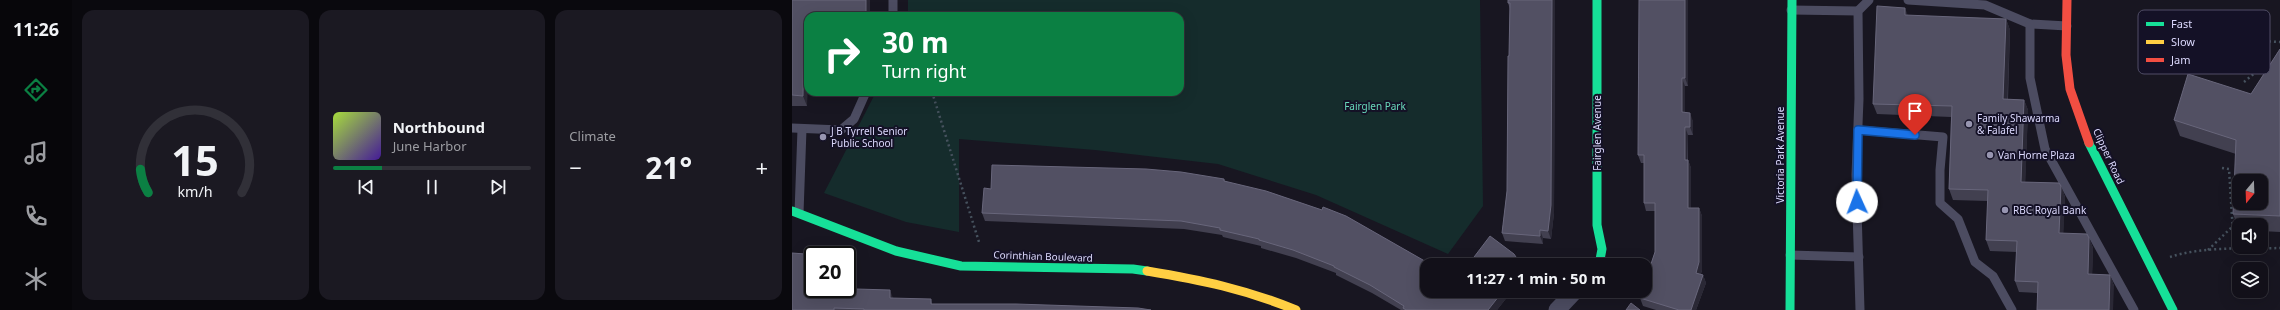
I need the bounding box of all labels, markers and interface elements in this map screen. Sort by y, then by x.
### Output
legend [2138,10,2270,74]
text: Fast [2171,16,2192,31]
text: 11:26 [13,17,59,41]
text: 30 m [882,23,949,61]
icon: right [816,28,868,80]
text: Slow [2171,34,2195,49]
text: Jam [2170,52,2190,67]
text: Turn right [882,59,966,83]
icon: directions [22,76,50,104]
pin [1898,94,1932,135]
street label: Fairglen Avenue [1590,95,1604,171]
park label: Fairglen Park [1344,99,1406,113]
icon: arrive [1904,100,1926,122]
street label: Victoria Park Avenue [1773,106,1787,203]
place label: Family Shawarma & Falafel [1977,111,2060,137]
text: Northbound [393,117,485,137]
marker: Family Shawarma & Falafel [1964,119,1974,129]
place label: J B Tyrrell Senior Public School [830,124,907,150]
street label: Clipper Road [2090,126,2128,186]
text: Climate [569,127,616,145]
text: 15 [172,132,219,188]
marker: J B Tyrrell Senior Public School [818,132,828,142]
text: June Harbor [393,137,467,155]
icon: music [22,139,50,167]
text: 21° [645,147,692,188]
place label: Van Horne Plaza [1998,148,2075,162]
marker: Van Horne Plaza [1985,150,1995,160]
text: − [569,152,582,182]
text: + [755,152,768,182]
north arrow [2232,174,2268,210]
map controls [2232,174,2268,298]
icon: previous [355,176,377,198]
icon: pause [421,176,443,198]
icon: next [487,176,509,198]
position arrow [1836,181,1878,223]
text: km/h [178,182,213,201]
icon: phone [22,202,50,230]
place label: RBC Royal Bank [2013,203,2087,217]
marker: RBC Royal Bank [2000,205,2010,215]
button: sound [2232,218,2268,254]
speed limit sign: 20 [804,246,856,298]
street label: Corinthian Boulevard [993,247,1093,265]
button: layers [2232,262,2268,298]
icon: climate [22,265,50,293]
text: 11:27 · 1 min · 50 m [1466,268,1606,288]

